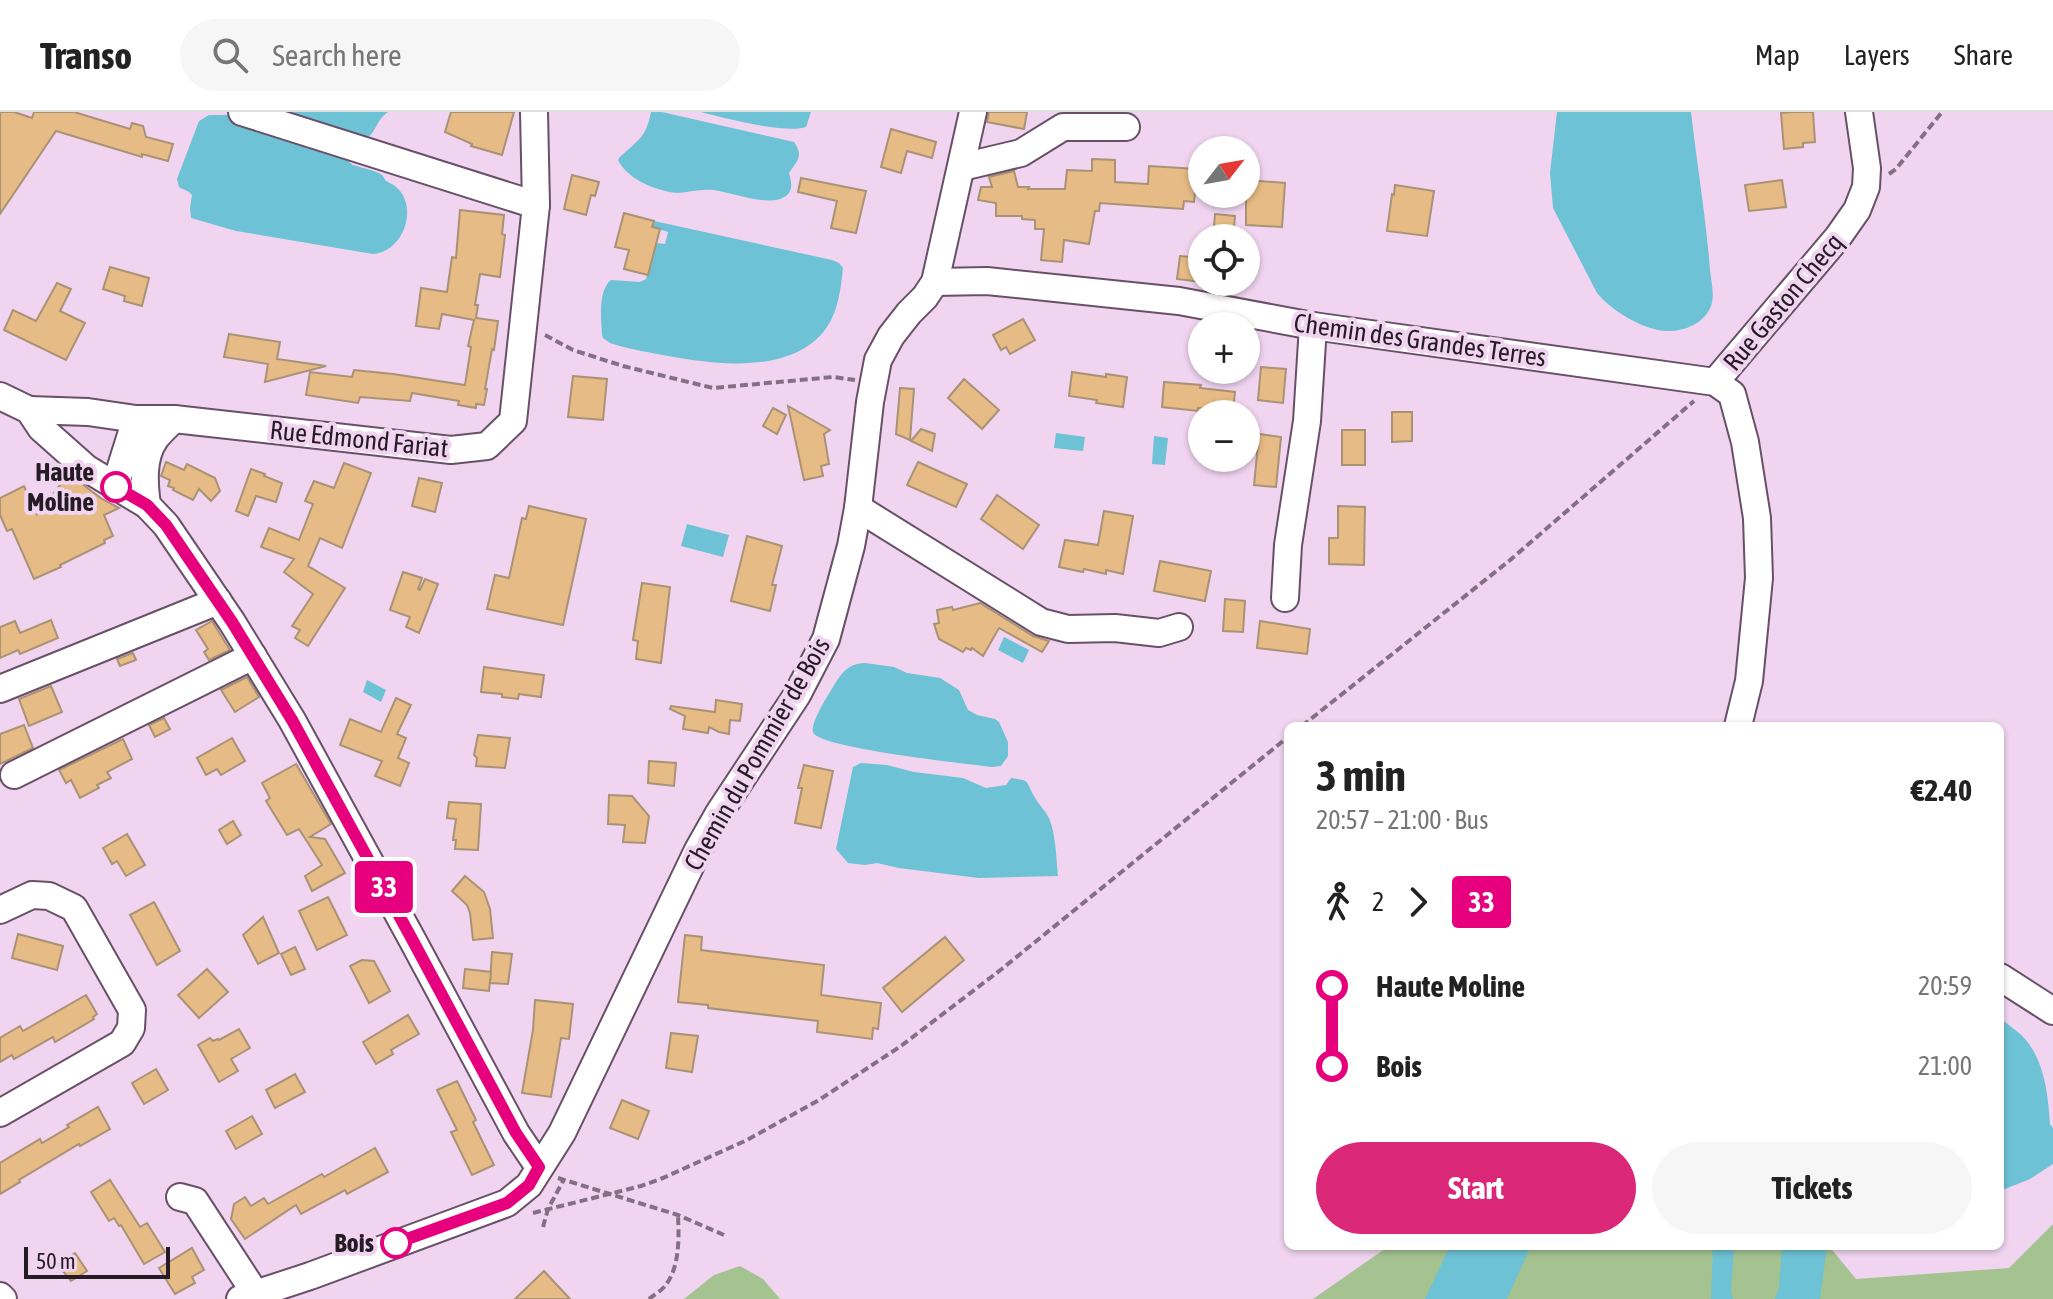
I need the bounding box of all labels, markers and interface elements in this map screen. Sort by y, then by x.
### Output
search box [180,19,740,91]
icon: search [208,33,252,77]
text: Transo [40,34,132,77]
text: Search here [272,38,402,72]
text: Map [1755,39,1800,71]
text: Layers [1844,39,1910,71]
text: Share [1954,39,2013,71]
north arrow [1188,136,1260,208]
map controls [1188,136,1260,472]
button: locate [1188,224,1260,296]
street label: Rue Gaston Checq [1717,227,1849,377]
street label: Chemin des Grandes Terres [1292,307,1548,373]
button: + [1188,312,1260,384]
button: − [1188,400,1260,472]
street label: Rue Edmond Fariat [268,415,450,463]
place label: Haute Moline [27,457,94,517]
marker: Haute Moline [101,472,131,502]
street label: Chemin du Pommier de Bois [678,632,836,876]
text: 3 min [1316,750,1406,800]
text: €2.40 [1911,773,1972,807]
text: 20:57 – 21:00 · Bus [1316,805,1488,835]
line badge: 33 [348,861,420,913]
text: 33 [371,871,397,903]
icon: walk [1316,880,1360,924]
icon: forward [1396,880,1440,924]
text: 33 [1468,886,1495,918]
text: 2 [1372,887,1384,917]
text: Haute Moline [1376,969,1525,1003]
text: 20:59 [1918,971,1972,1001]
text: Bois [1376,1049,1422,1083]
text: 21:00 [1918,1051,1972,1081]
button: Start [1316,1142,1636,1234]
button: Tickets [1652,1142,1972,1234]
place label: Bois [334,1228,374,1258]
marker: Bois [381,1228,411,1258]
scale bar [24,1243,170,1279]
text: 50 m [36,1248,76,1274]

